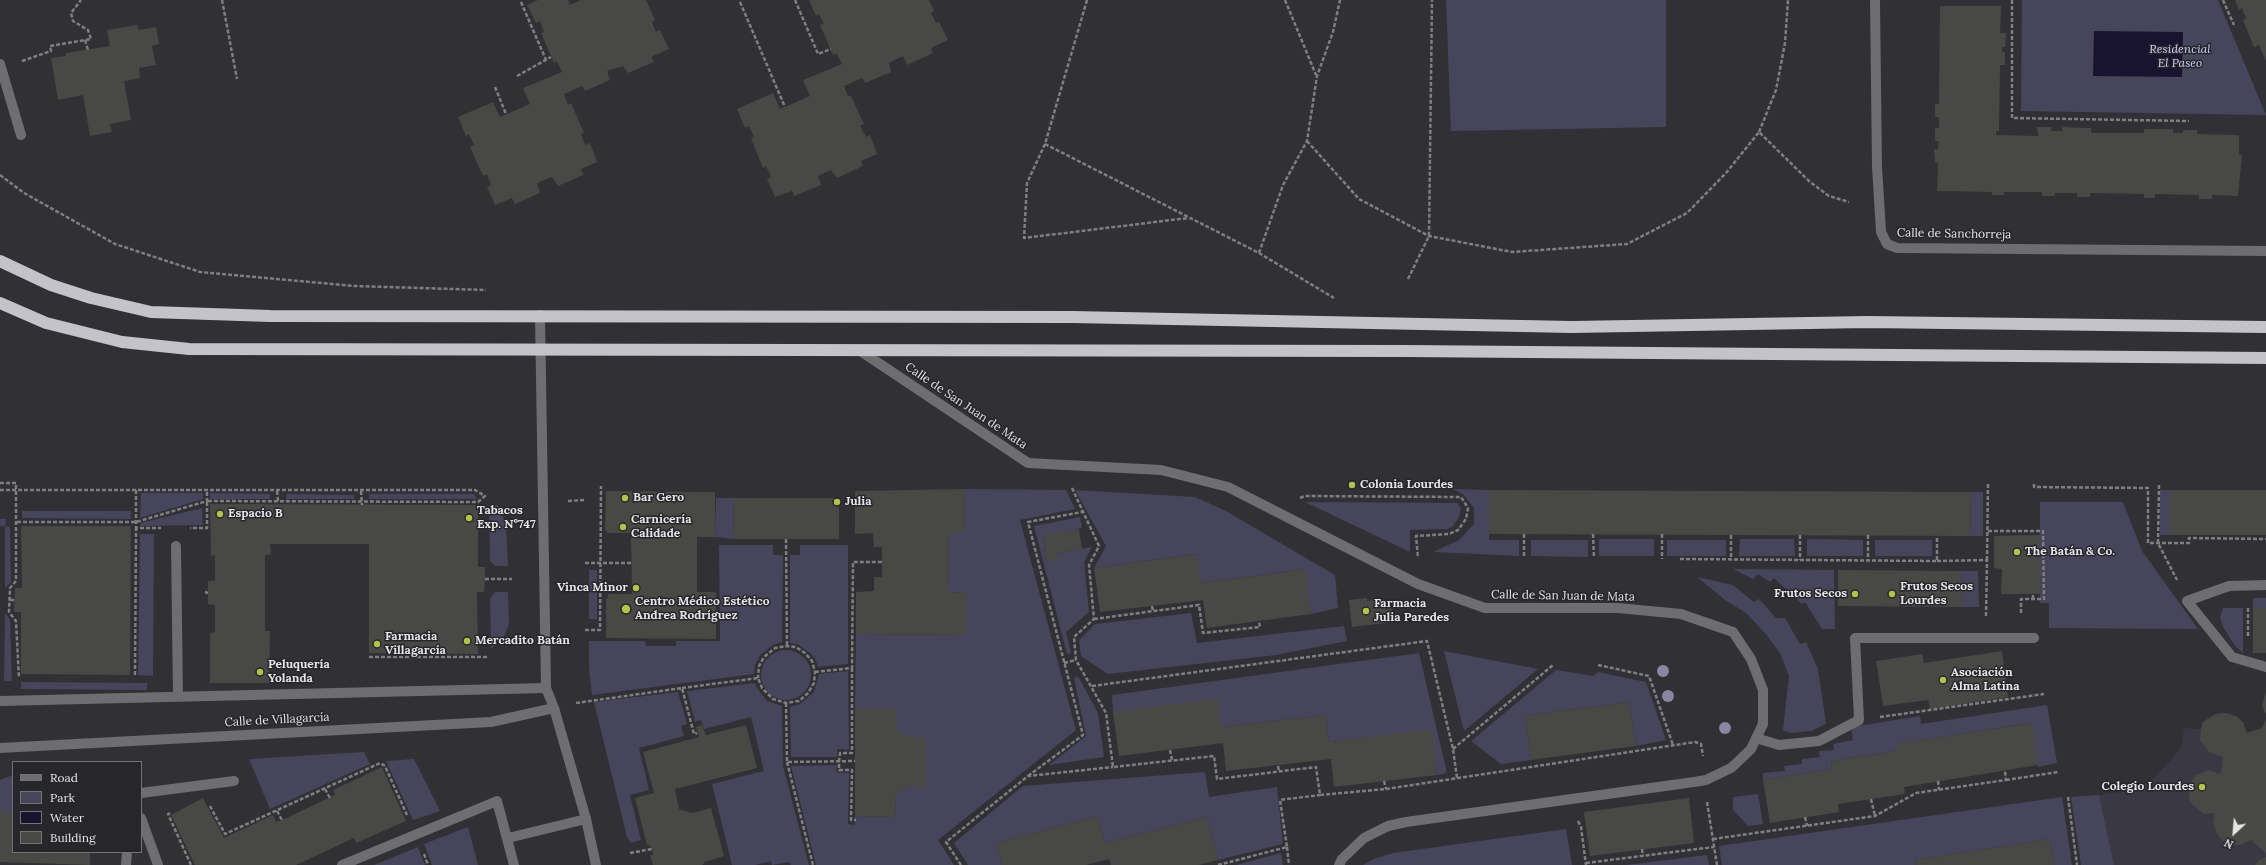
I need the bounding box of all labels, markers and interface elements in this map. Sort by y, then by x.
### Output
park label: Residencial El Paseo [2149,43,2211,71]
street label: Calle de Sanchorreja [1897,226,2011,242]
street label: Calle de San Juan de Mata [902,360,1030,452]
place label: Colonia Lourdes [1360,478,1453,492]
marker: Colonia Lourdes [1347,480,1357,490]
place label: Bar Gero [633,491,684,505]
marker: Bar Gero [620,493,630,503]
place label: Julia [845,495,872,509]
marker: Julia [832,497,842,507]
place label: Tabacos Exp. Nº747 [477,504,536,532]
place label: Espacio B [228,507,283,521]
marker: Espacio B [215,509,225,519]
marker: Tabacos Exp. Nº747 [464,513,474,523]
place label: Carnicería Calidade [631,513,692,541]
marker: Carnicería Calidade [618,522,628,532]
place label: The Batán & Co. [2025,545,2115,559]
marker: The Batán & Co. [2012,547,2022,557]
place label: Frutos Secos Lourdes [1900,580,1973,608]
place label: Vinca Minor [557,581,628,595]
marker: Vinca Minor [631,583,641,593]
place label: Frutos Secos [1774,587,1847,601]
street label: Calle de San Juan de Mata [1491,588,1635,604]
marker: Frutos Secos [1850,589,1860,599]
marker: Frutos Secos Lourdes [1887,589,1897,599]
place label: Centro Médico Estético Andrea Rodríguez [635,595,769,623]
place label: Farmacia Julia Paredes [1374,597,1449,625]
marker: Centro Médico Estético Andrea Rodríguez [620,603,632,615]
marker: Farmacia Julia Paredes [1361,606,1371,616]
place label: Farmacia Villagarcía [385,630,446,658]
place label: Mercadito Batán [475,634,570,648]
marker: Mercadito Batán [462,636,472,646]
marker: Farmacia Villagarcía [372,639,382,649]
place label: Peluquería Yolanda [268,658,330,686]
place label: Asociación Alma Latina [1951,666,2020,694]
marker: Peluquería Yolanda [255,667,265,677]
marker: Asociación Alma Latina [1938,675,1948,685]
street label: Calle de Villagarcía [224,710,330,730]
legend [12,761,142,853]
text: Road [50,770,78,785]
place label: Colegio Lourdes [2101,780,2194,794]
marker: Colegio Lourdes [2197,782,2207,792]
text: Park [50,790,75,805]
text: Water [50,810,84,825]
north arrow [2214,813,2254,853]
text: Building [50,830,96,845]
text: N [2222,836,2236,852]

